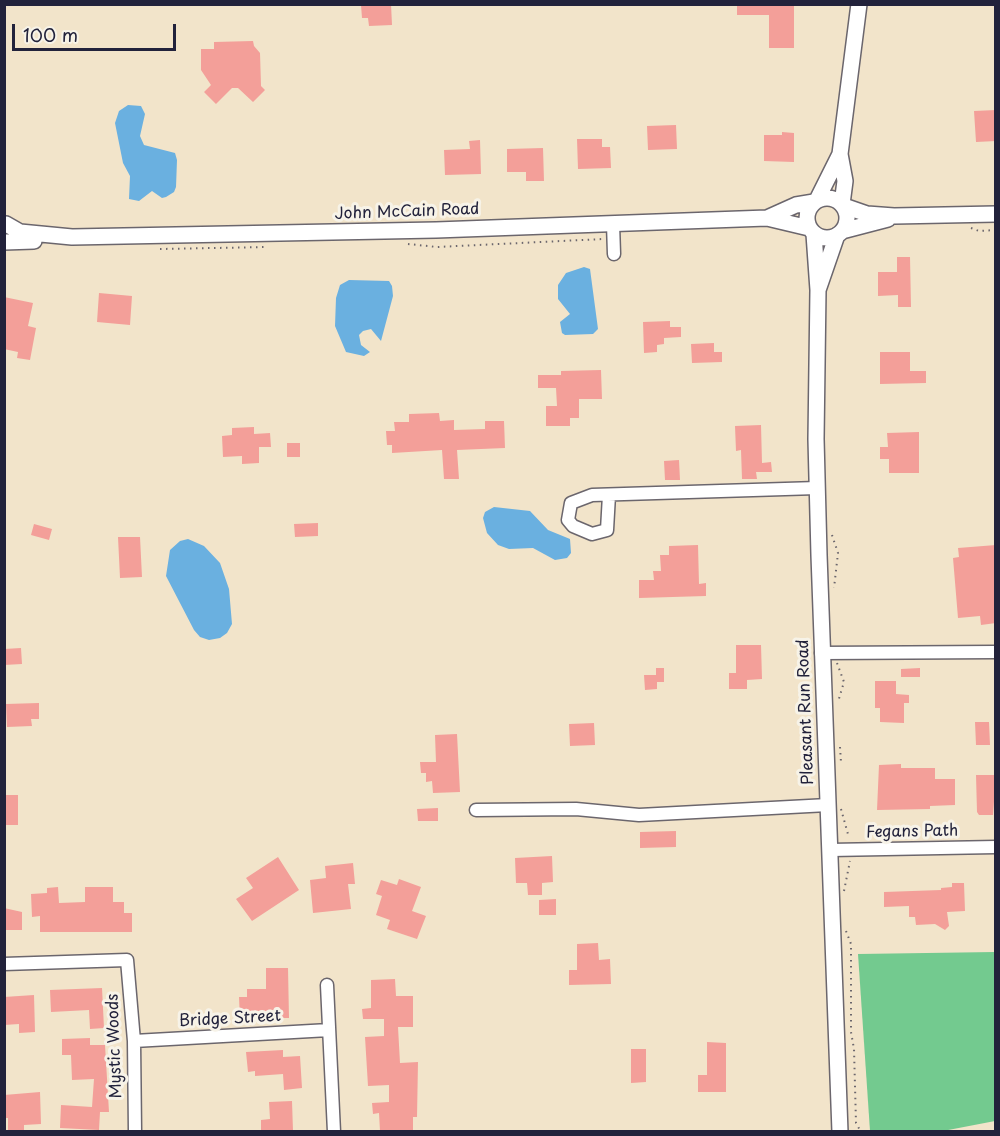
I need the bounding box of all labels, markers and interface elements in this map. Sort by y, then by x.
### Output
scale bar [15,12,178,50]
text: 100 m [23,21,78,48]
street label: John McCain Road [334,200,480,224]
street label: Pleasant Run Road [794,639,818,785]
street label: Fegans Path [866,822,958,842]
street label: Mystic Woods [104,993,126,1099]
street label: Bridge Street [178,1007,282,1031]

